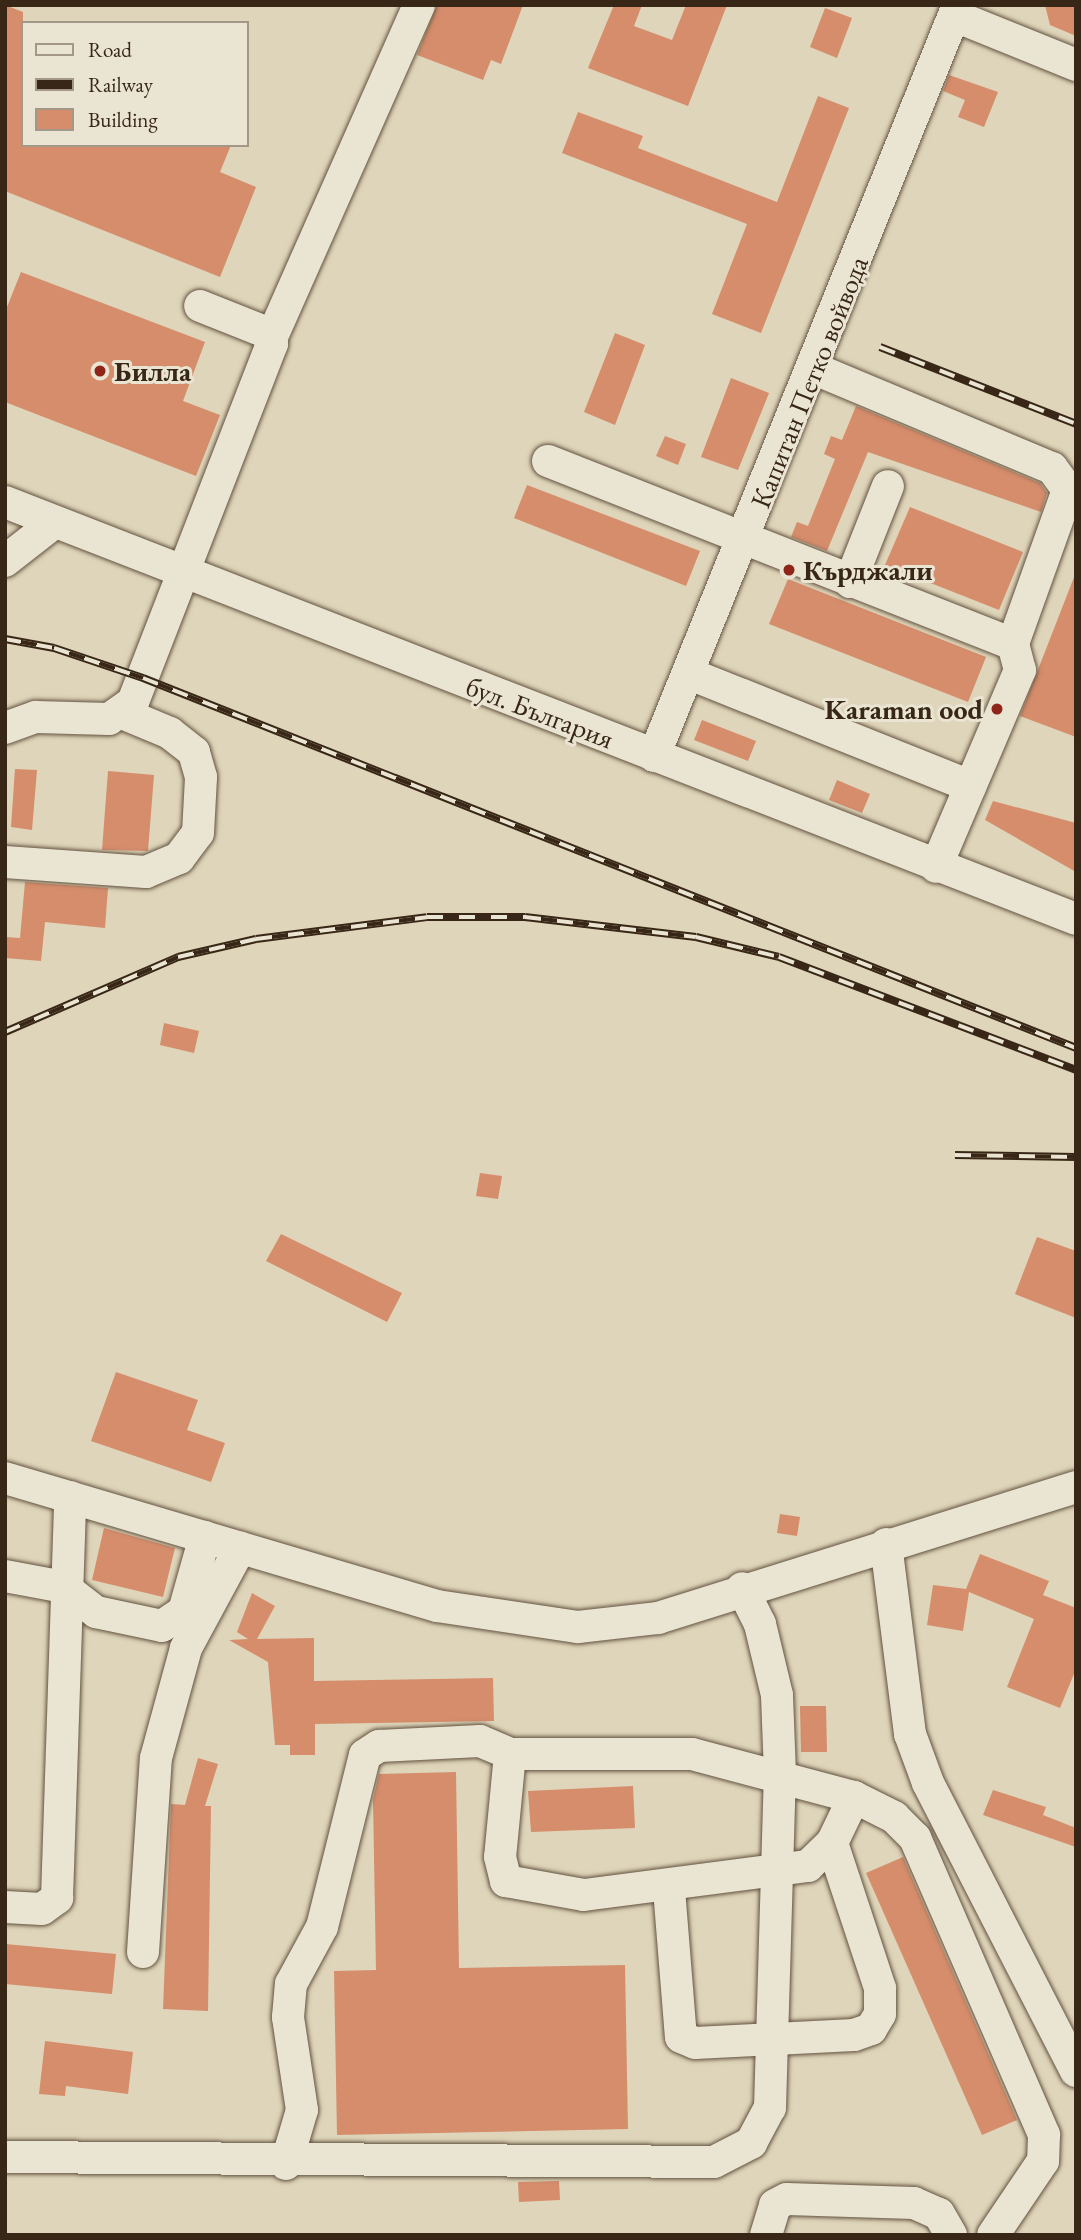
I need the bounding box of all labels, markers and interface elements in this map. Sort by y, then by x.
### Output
legend [21,21,248,147]
text: Road [88,36,132,63]
text: Railway [88,71,153,98]
text: Building [88,106,158,133]
street label: Капитан Петко войвода [743,251,875,513]
place label: Билла [114,354,191,388]
marker: Билла [92,363,108,379]
place label: Кърджали [803,553,933,587]
marker: Кърджали [781,562,797,578]
street label: бул. България [461,668,619,756]
place label: Karaman ood [825,692,983,726]
marker: Karaman ood [989,701,1005,717]

